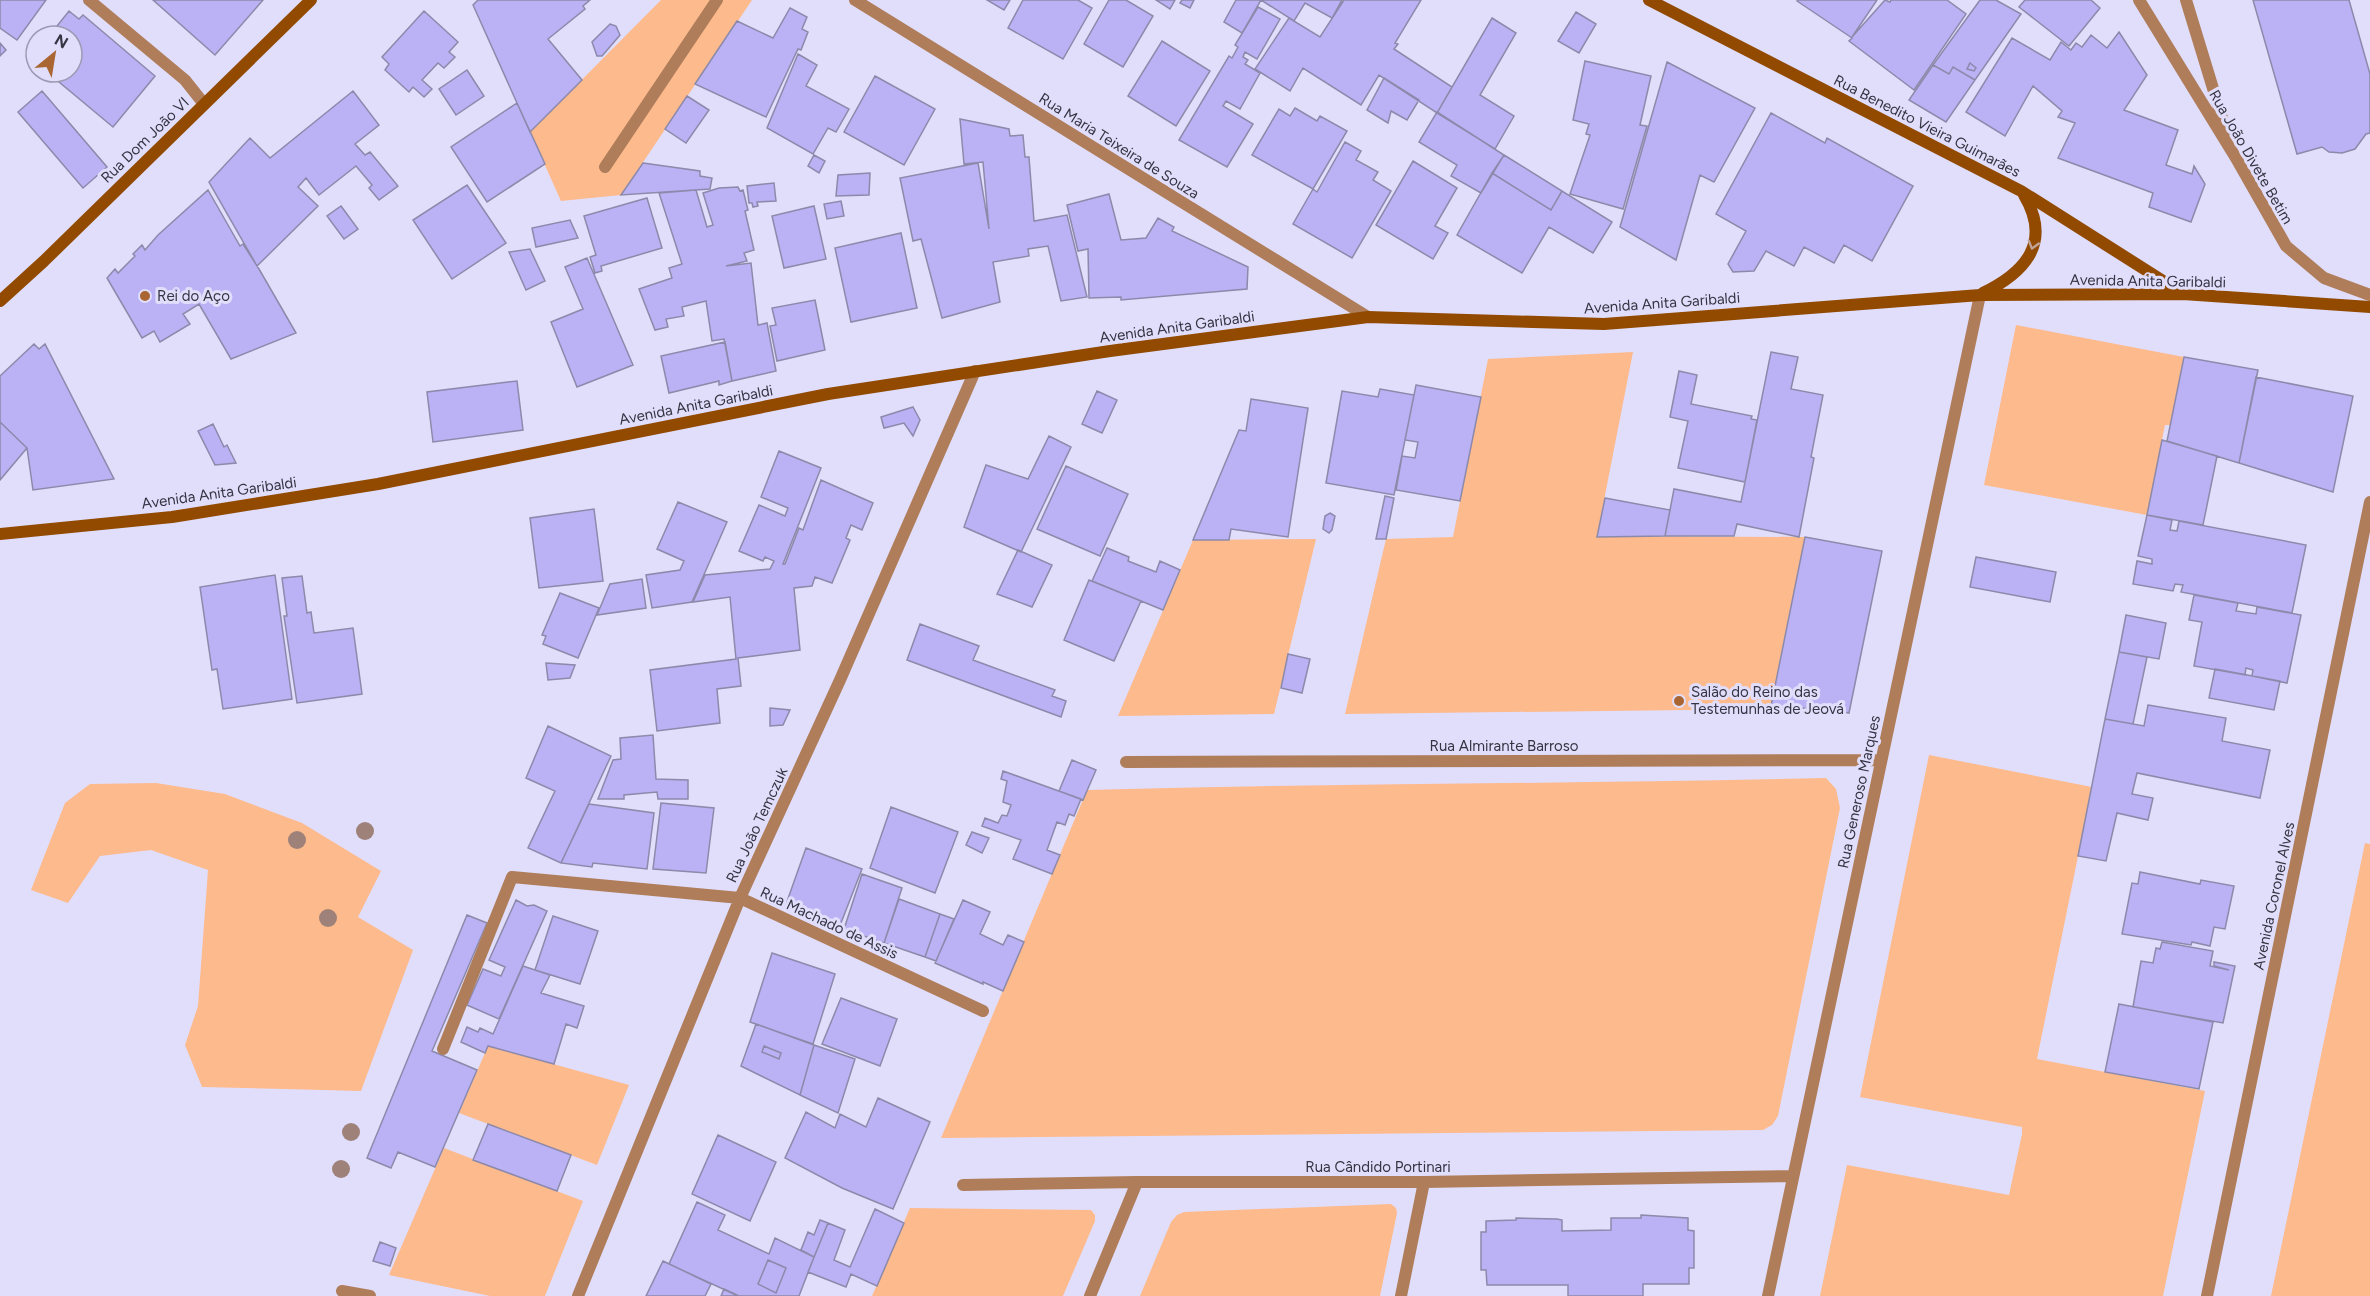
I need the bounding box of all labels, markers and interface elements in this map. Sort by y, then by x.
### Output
north arrow [24,24,84,84]
text: N [51,30,71,53]
street label: Rua Benedito Vieira Guimarães [1831,71,2023,181]
street label: Rua João Divete Betim [2205,87,2297,227]
street label: Rua Maria Teixeira de Souza [1036,89,1202,203]
street label: Rua Dom João VI [97,93,193,187]
one-way arrow [2027,240,2040,250]
street label: Avenida Anita Garibaldi [2070,271,2226,291]
place label: Rei do Aço [157,287,230,305]
marker: Rei do Aço [138,289,152,303]
street label: Avenida Anita Garibaldi [1583,289,1741,317]
street label: Avenida Anita Garibaldi [1098,307,1256,347]
street label: Avenida Anita Garibaldi [618,381,774,429]
street label: Avenida Anita Garibaldi [140,473,298,513]
place label: Salão do Reino das Testemunhas de Jeová [1691,683,1844,718]
marker: Salão do Reino das Testemunhas de Jeová [1672,694,1686,708]
street label: Rua Generoso Marques [1834,714,1884,870]
street label: Rua Almirante Barroso [1430,737,1579,755]
street label: Rua João Temczuk [722,764,792,885]
street label: Avenida Coronel Alves [2250,820,2298,972]
street label: Rua Machado de Assis [757,883,901,963]
street label: Rua Cândido Portinari [1305,1158,1451,1176]

